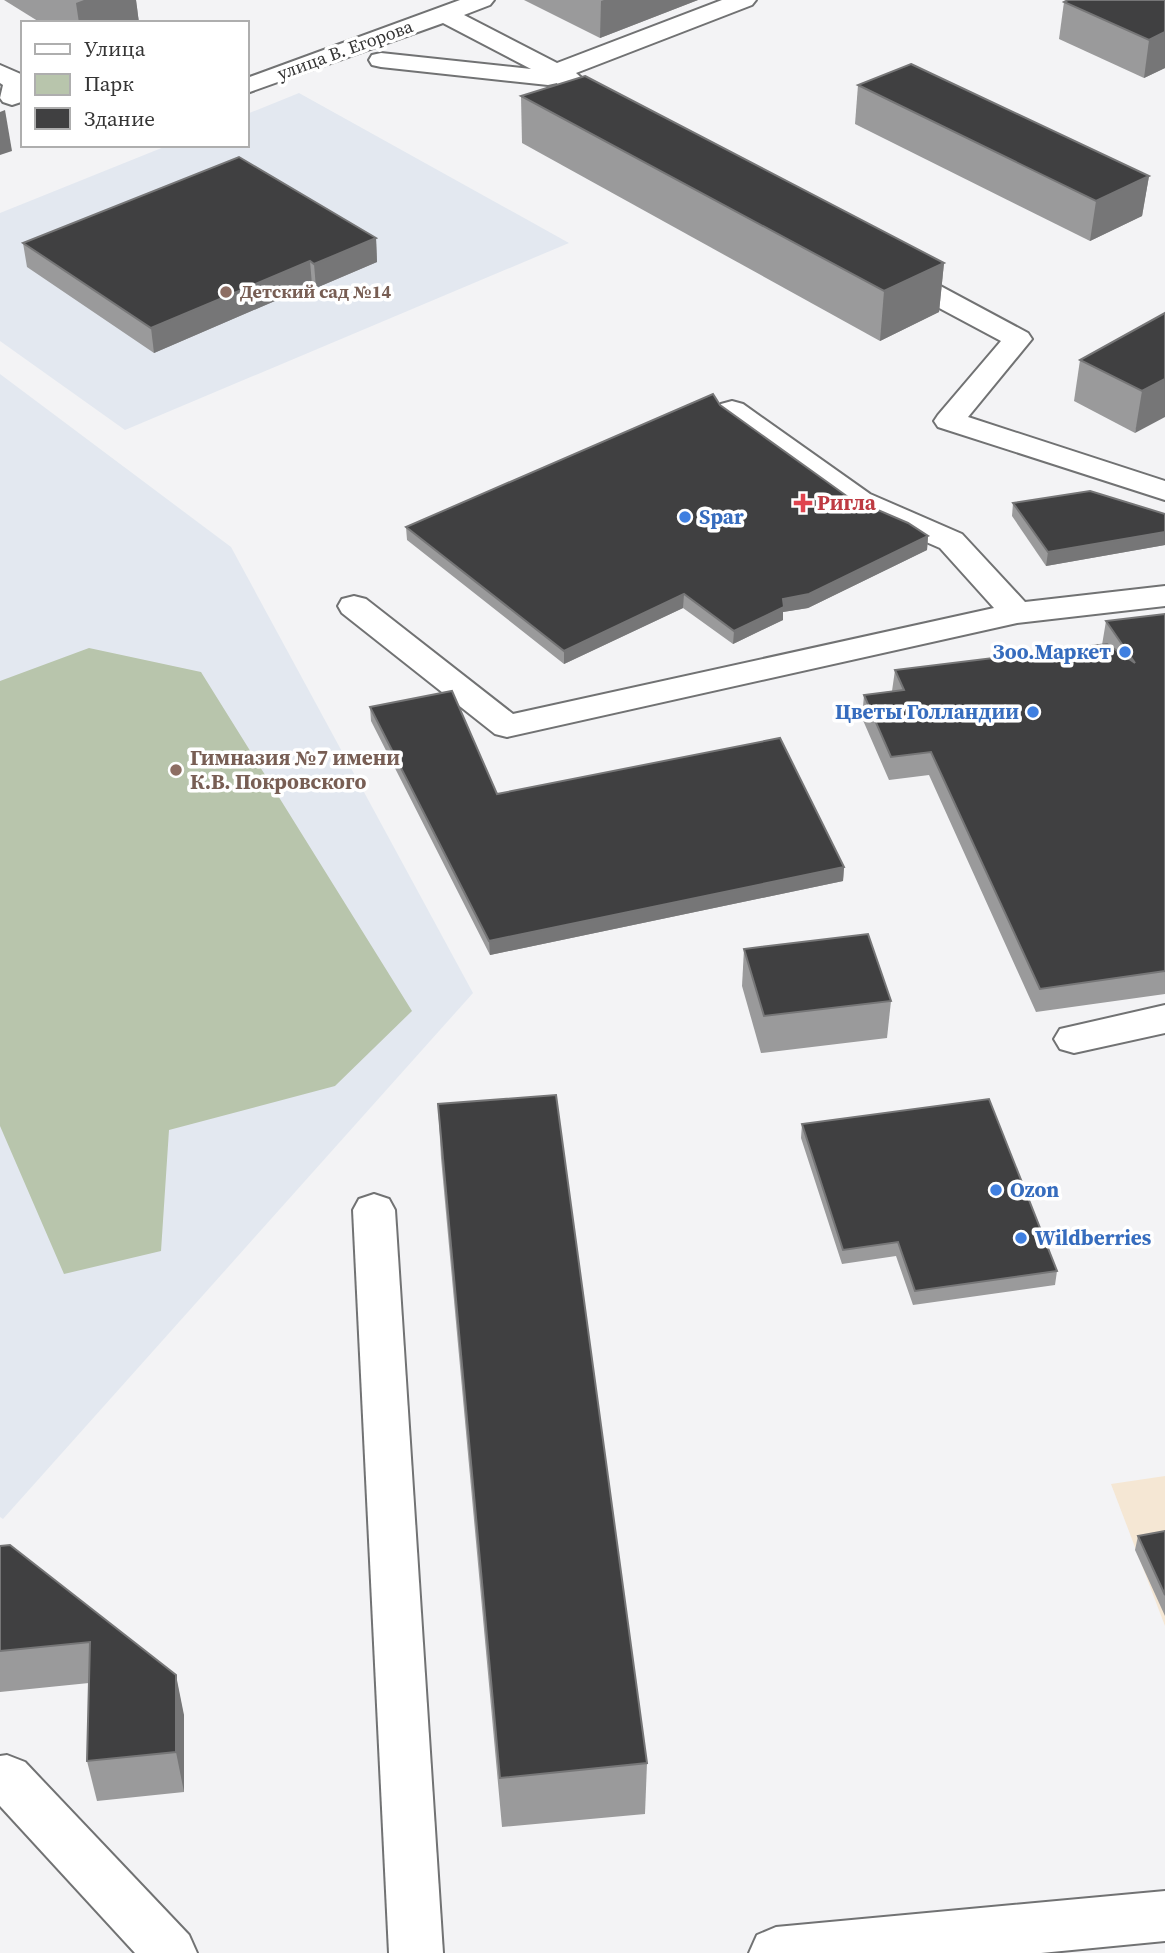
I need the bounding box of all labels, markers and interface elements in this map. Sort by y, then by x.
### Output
street label: улица В. Егорова [274,13,417,86]
legend [21,21,248,147]
text: Улица [84,34,146,63]
text: Парк [84,69,134,98]
text: Здание [84,104,155,133]
place label: Детский сад №14 [240,279,391,304]
marker: Детский сад №14 [218,284,234,300]
place label: Ригла [817,488,877,517]
marker: Ригла [795,495,811,511]
place label: Spar [699,502,744,531]
marker: Spar [677,509,693,525]
place label: Зоо.Маркет [993,637,1111,666]
marker: Зоо.Маркет [1117,644,1133,660]
place label: Цветы Голландии [835,697,1019,726]
marker: Цветы Голландии [1025,704,1041,720]
place label: Гимназия №7 имени К.В. Покровского [190,743,400,796]
marker: Гимназия №7 имени К.В. Покровского [168,762,184,778]
place label: Ozon [1010,1175,1059,1204]
marker: Ozon [988,1182,1004,1198]
place label: Wildberries [1035,1223,1152,1252]
marker: Wildberries [1013,1230,1029,1246]

